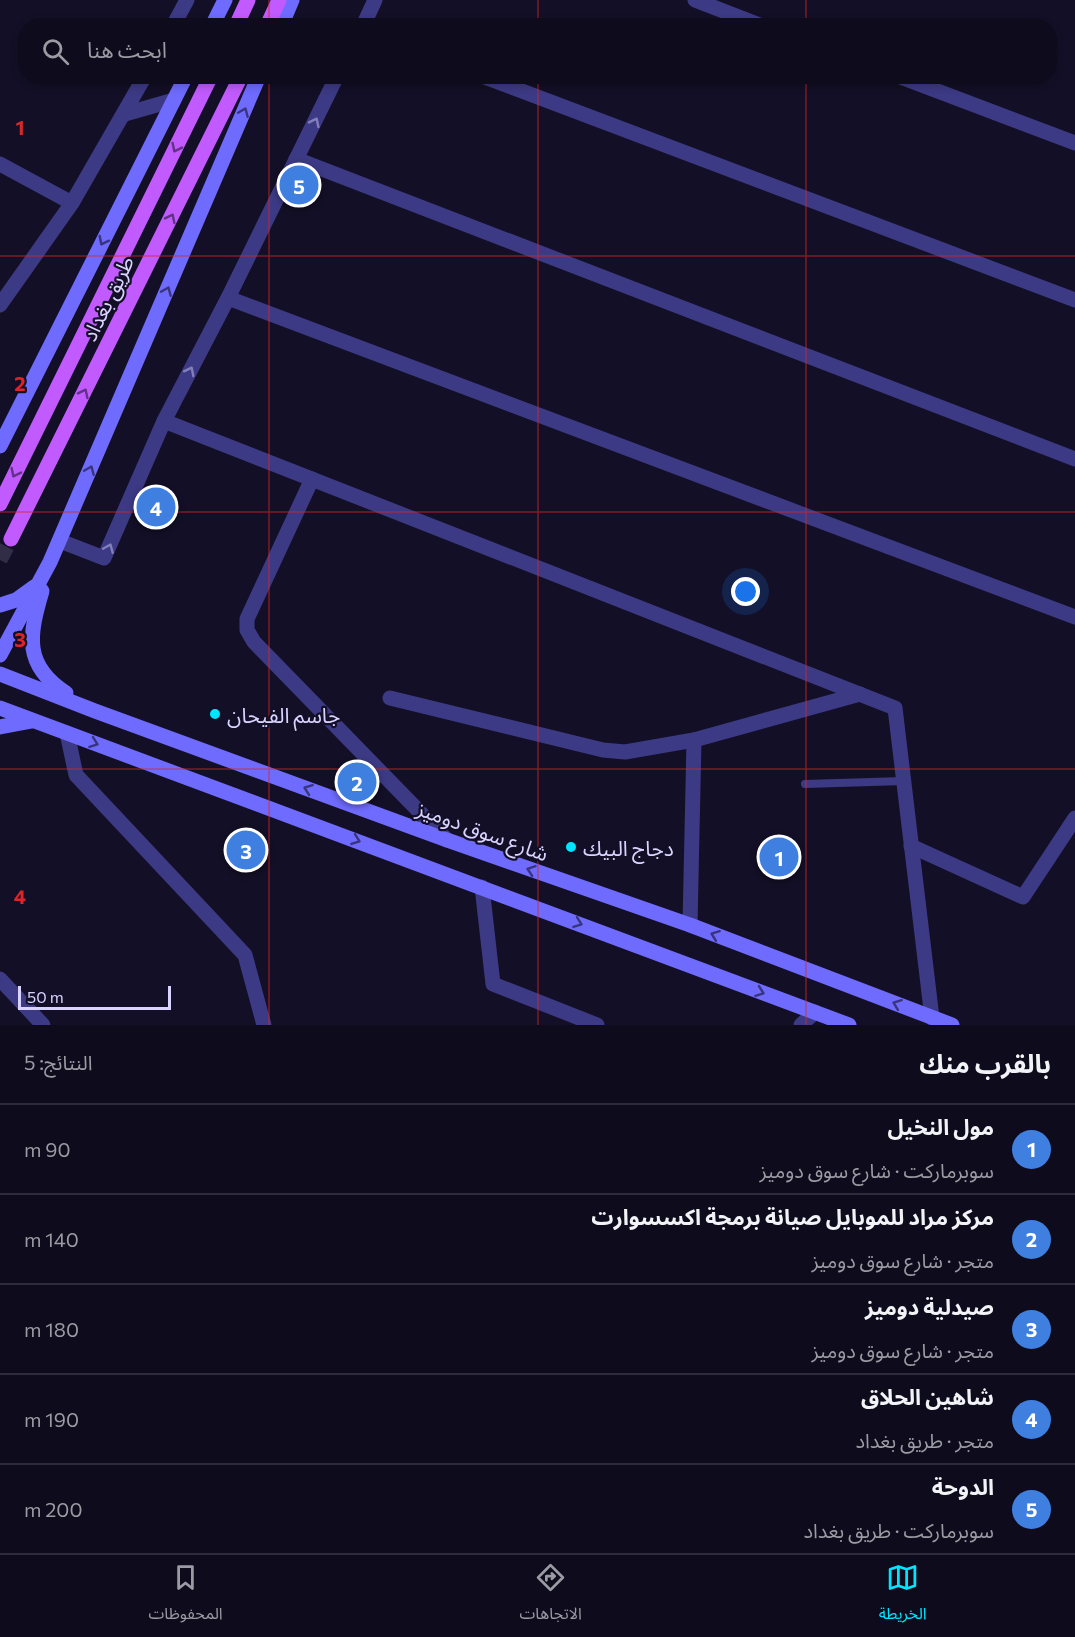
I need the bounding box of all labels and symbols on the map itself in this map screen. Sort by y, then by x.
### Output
one-way arrow [237,107,249,118]
text: 1 [15,115,25,139]
one-way arrow [307,117,319,128]
one-way arrow [171,141,183,152]
pin: 5 [280,162,318,207]
one-way arrow [163,214,175,225]
one-way arrow [99,235,110,246]
street label: طريق بغداد [76,251,140,346]
one-way arrow [160,286,172,297]
one-way arrow [183,367,194,377]
text: 2 [14,371,26,395]
one-way arrow [77,388,88,399]
one-way arrow [83,465,95,476]
one-way arrow [11,467,23,478]
pin: 4 [136,484,176,530]
one-way arrow [101,544,113,555]
your location [731,577,760,606]
text: 3 [14,627,26,651]
place label: جاسم الفيحان [227,702,340,731]
marker: جاسم الفيحان [208,707,222,721]
one-way arrow [88,736,99,748]
pin: 2 [338,760,376,804]
one-way arrow [303,784,314,797]
street label: شارع سوق دوميز [411,794,552,869]
pin: 3 [226,828,266,872]
one-way arrow [350,833,361,846]
pin: 1 [760,834,798,880]
place label: دجاج البيك [583,835,674,864]
marker: دجاج البيك [564,840,578,854]
one-way arrow [526,864,537,877]
text: 4 [14,884,26,908]
one-way arrow [572,916,583,929]
one-way arrow [710,929,721,942]
scale bar [18,983,171,1010]
one-way arrow [755,984,765,997]
one-way arrow [892,999,903,1012]

